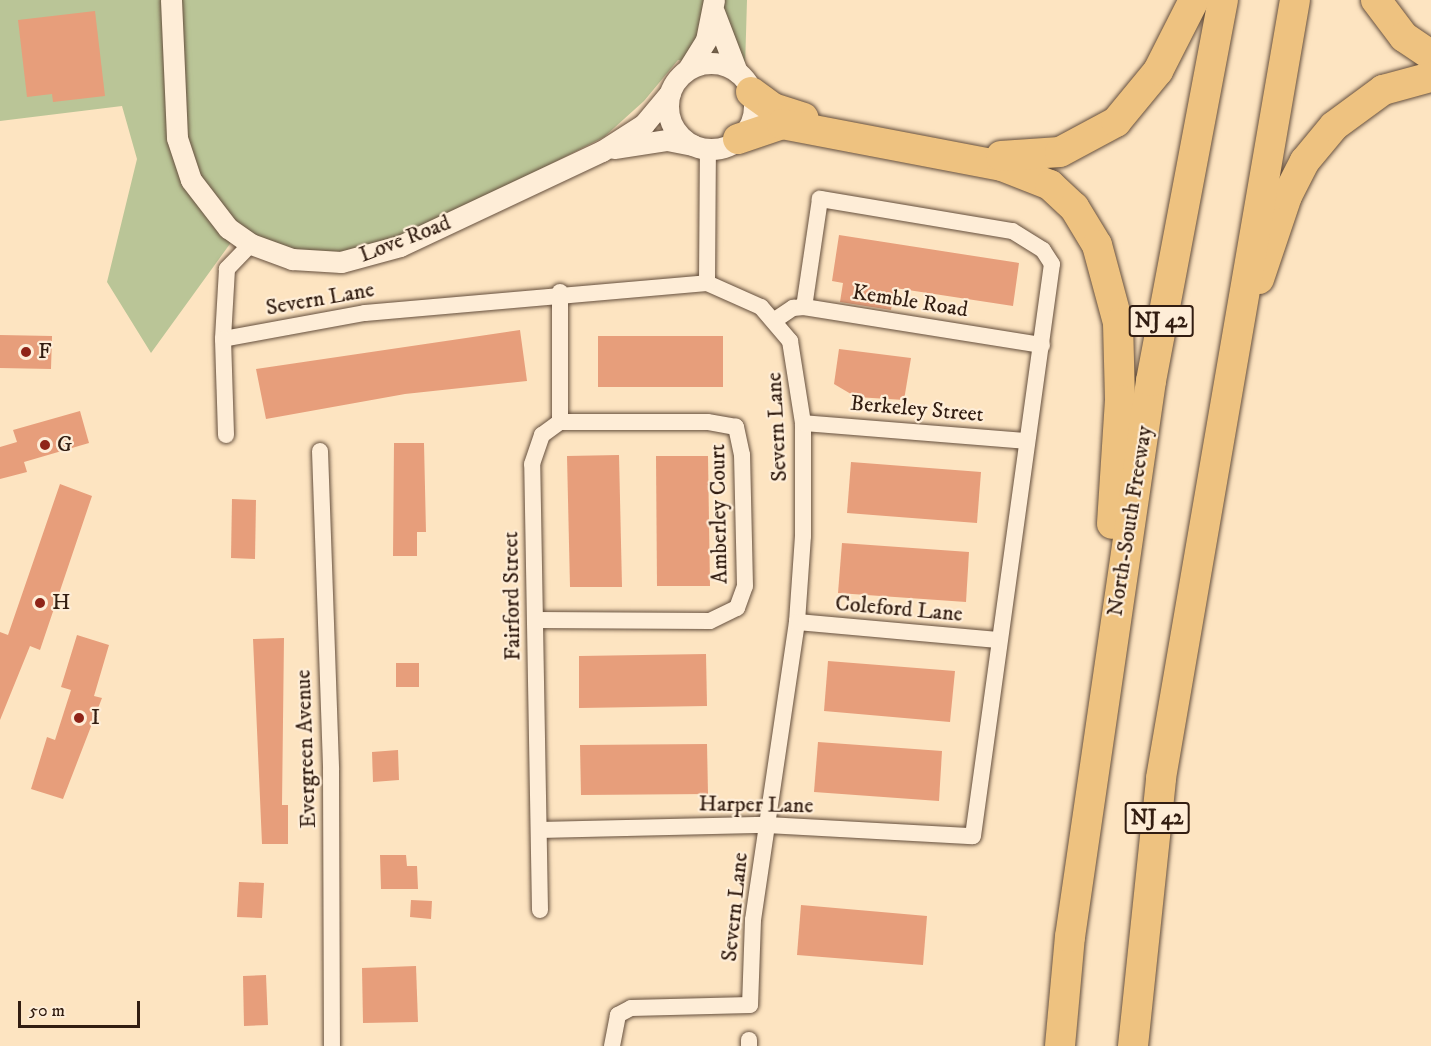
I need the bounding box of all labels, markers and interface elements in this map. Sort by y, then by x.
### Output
street label: Love Road [356,210,454,268]
street label: Severn Lane [264,276,376,322]
street label: Kemble Road [850,279,970,323]
road number: NJ 42 [1128,303,1194,339]
place label: F [38,339,51,365]
marker: F [19,345,33,359]
street label: Severn Lane [761,372,793,482]
street label: Berkeley Street [849,390,985,428]
street label: North-South Freeway [1102,424,1158,618]
place label: G [57,432,72,458]
marker: G [38,438,52,452]
street label: Amberley Court [705,444,733,584]
street label: Fairford Street [498,531,526,661]
place label: H [52,590,70,616]
street label: Coleford Lane [834,590,964,628]
marker: H [33,596,47,610]
street label: Evergreen Avenue [290,669,322,829]
place label: I [91,705,100,731]
marker: I [72,711,86,725]
street label: Harper Lane [698,791,814,819]
road number: NJ 42 [1124,800,1190,836]
street label: Severn Lane [716,851,754,963]
scale bar [21,989,142,1027]
text: 50 m [29,1000,65,1022]

